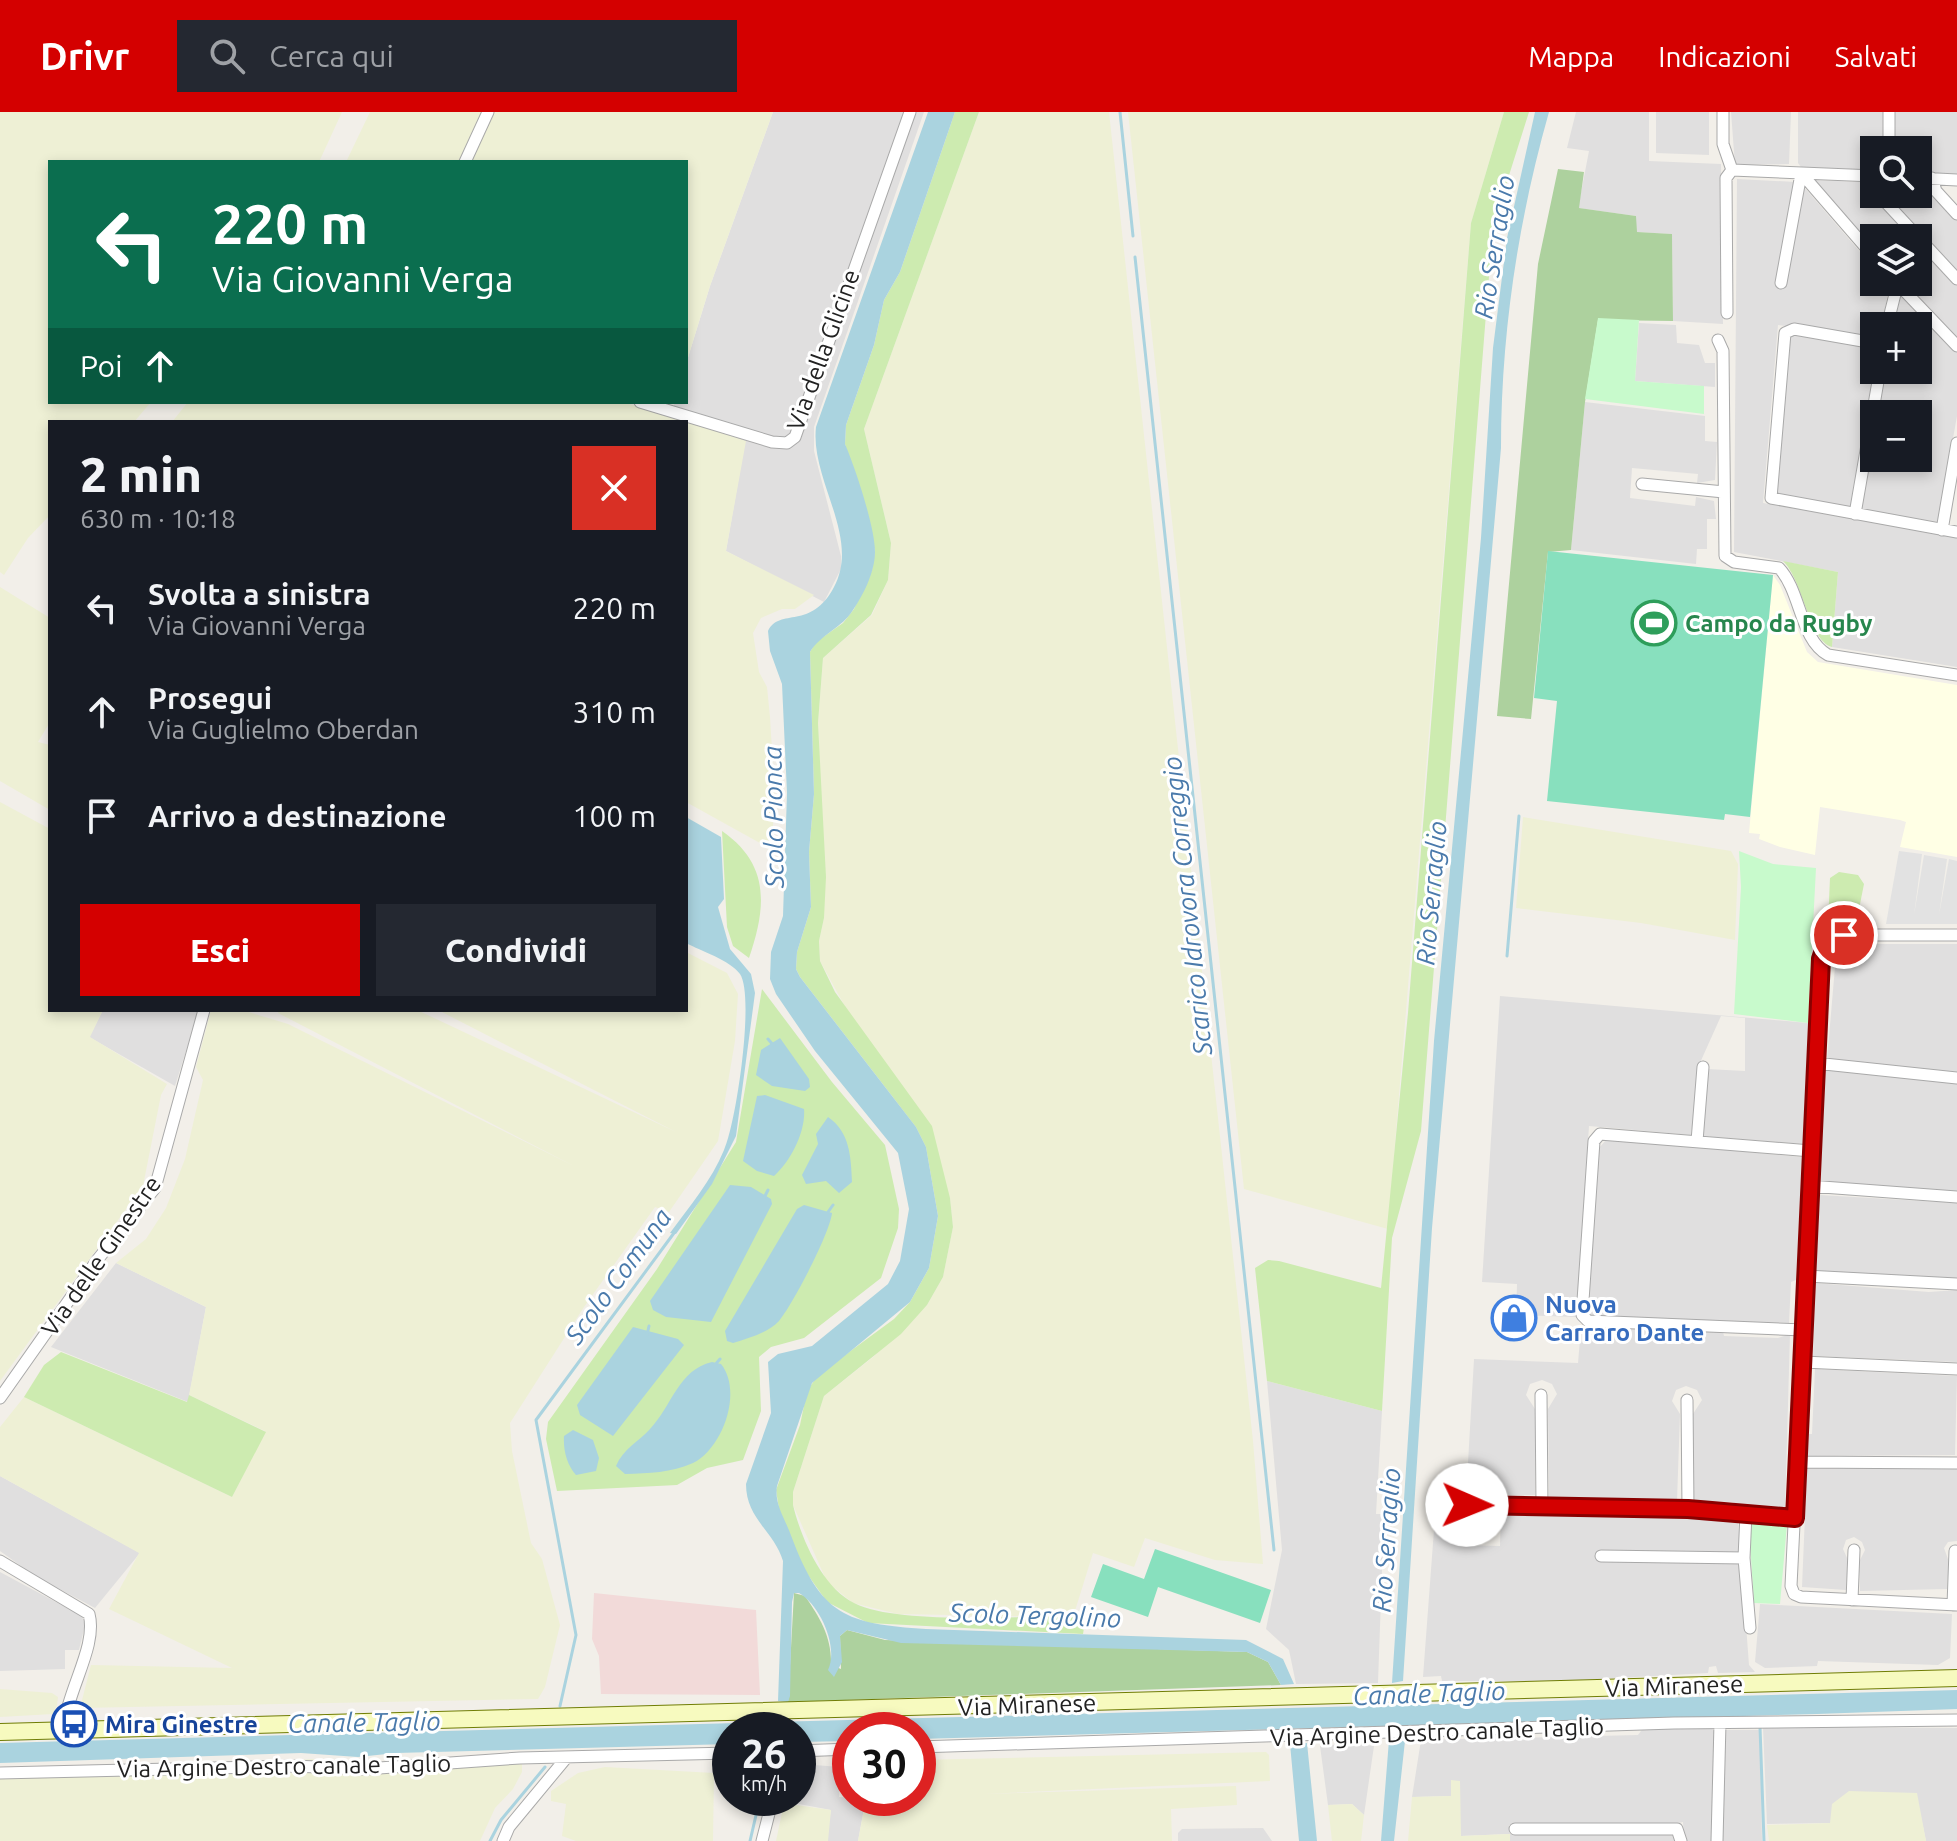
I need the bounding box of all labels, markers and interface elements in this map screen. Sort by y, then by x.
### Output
search box [177,20,737,92]
icon: search [205,34,249,78]
text: Drivr [40,35,129,77]
text: Cerca qui [269,39,394,73]
text: Mappa [1528,41,1614,72]
text: Indicazioni [1658,41,1791,72]
text: Salvati [1835,41,1917,72]
map controls [1860,136,1932,472]
button: search [1860,136,1932,208]
water label: Rio Serraglio [1468,173,1520,321]
icon: left [80,192,184,296]
text: 220 m [212,192,368,255]
button: layers [1860,224,1932,296]
text: Via Giovanni Verga [212,258,514,299]
street label: Via della Glicine [781,266,865,434]
button: + [1860,312,1932,384]
icon: ahead [138,344,182,388]
text: Poi [80,349,122,383]
button: − [1860,400,1932,472]
button: close [572,446,656,530]
text: 2 min [80,447,202,501]
text: 630 m · 10:18 [80,504,236,533]
text: Svolta a sinistra [148,577,371,611]
icon: left [80,586,124,630]
text: 220 m [572,591,656,625]
sports icon: Campo da Rugby [1630,599,1678,647]
place label: Campo da Rugby [1685,610,1873,637]
text: Via Giovanni Verga [148,611,366,640]
text: Prosegui [148,681,272,715]
icon: ahead [80,690,124,734]
text: 310 m [572,695,656,729]
text: Via Guglielmo Oberdan [148,715,419,744]
water label: Scolo Pionca [757,745,789,890]
water label: Scarico Idrovora Correggio [1157,755,1217,1058]
icon: arrive [80,794,124,838]
text: Arrivo a destinazione [148,799,446,833]
text: 100 m [572,799,656,833]
water label: Rio Serraglio [1410,820,1452,966]
pin [1810,901,1878,969]
button: Esci [80,904,360,996]
button: Condividi [376,904,656,996]
icon: arrive [1822,913,1866,957]
street label: Via delle Ginestre [36,1171,166,1341]
water label: Scolo Comuna [559,1203,677,1350]
place label: Nuova Carraro Dante [1545,1291,1704,1346]
shop icon: Nuova Carraro Dante [1490,1294,1538,1342]
position arrow [1425,1463,1509,1547]
water label: Rio Serraglio [1366,1467,1406,1613]
water label: Scolo Tergolino [947,1597,1122,1632]
street label: Via Miranese [1604,1670,1744,1702]
water label: Canale Taglio [1352,1676,1506,1710]
street label: Via Miranese [957,1689,1097,1721]
bus stop icon: Mira Ginestre [50,1700,98,1748]
water label: Canale Taglio [287,1706,441,1738]
place label: Mira Ginestre [105,1711,258,1738]
speed limit sign: 30 [832,1712,936,1816]
street label: Via Argine Destro canale Taglio [1269,1713,1605,1751]
text: 26 [741,1731,787,1776]
street label: Via Argine Destro canale Taglio [117,1750,451,1782]
text: km/h [741,1772,787,1795]

